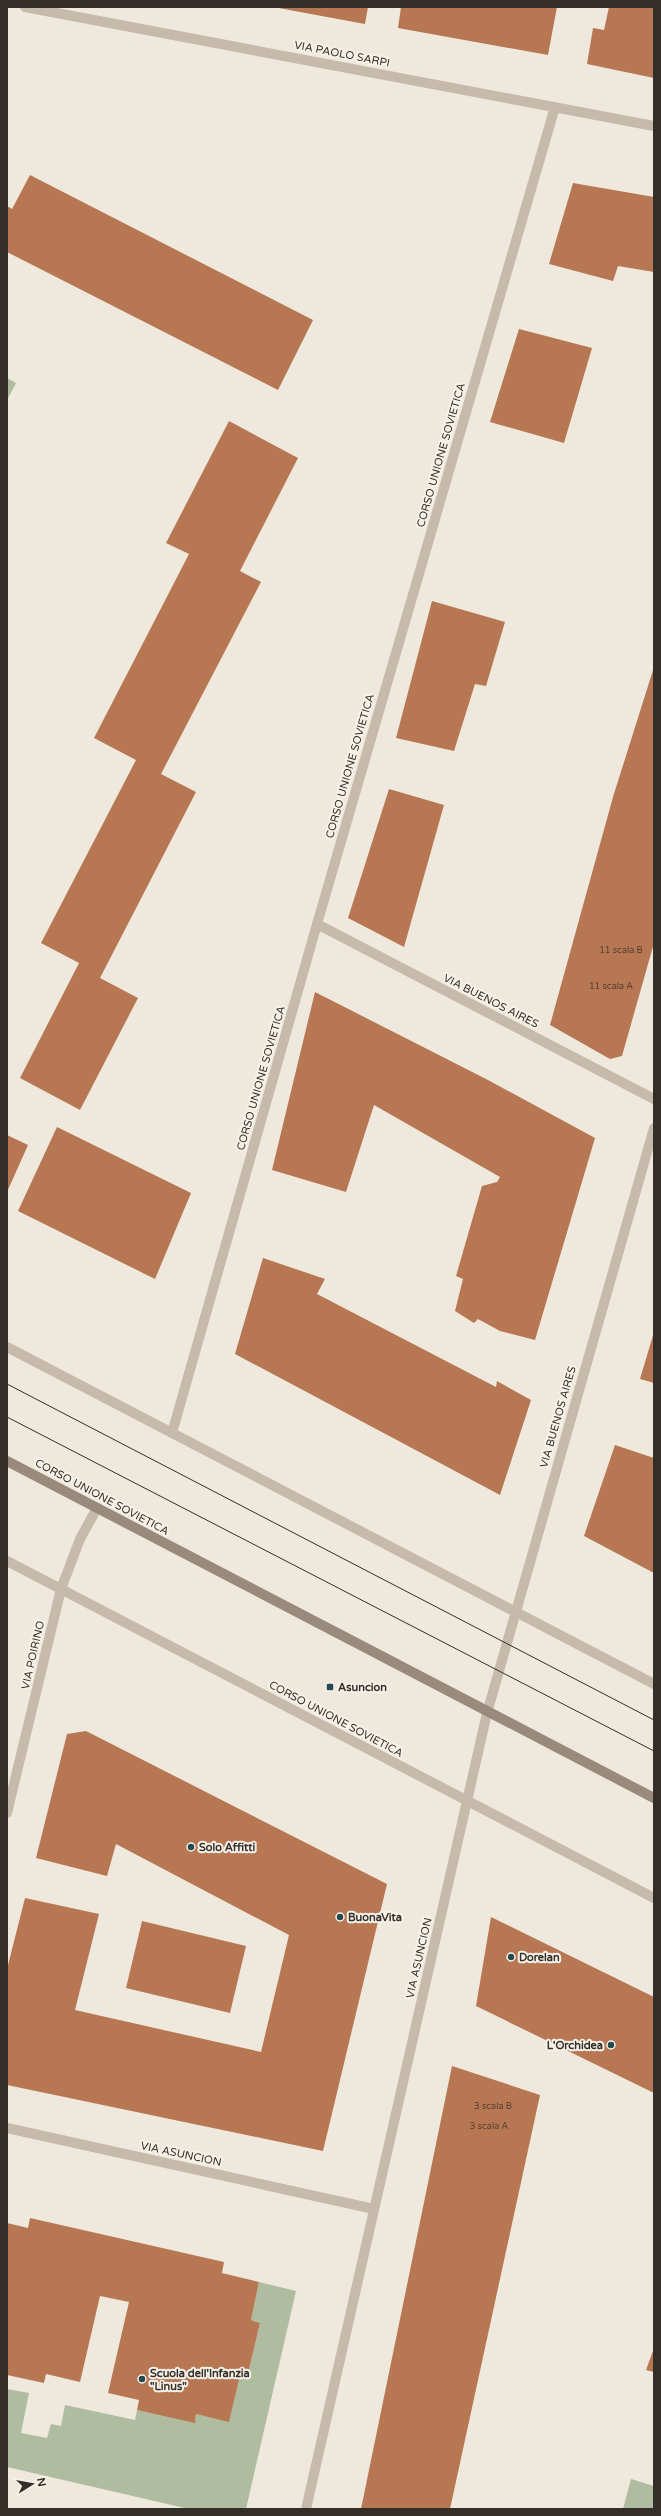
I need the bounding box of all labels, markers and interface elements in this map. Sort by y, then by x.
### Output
street label: VIA PAOLO SARPI [293,38,391,70]
street label: CORSO UNIONE SOVIETICA [414,381,468,529]
street label: CORSO UNIONE SOVIETICA [323,692,377,840]
house number: 11 scala B [599,945,643,956]
street label: VIA BUENOS AIRES [441,971,541,1031]
house number: 11 scala A [589,981,633,992]
street label: CORSO UNIONE SOVIETICA [234,1004,288,1152]
street label: VIA BUENOS AIRES [537,1364,579,1469]
street label: CORSO UNIONE SOVIETICA [33,1456,171,1538]
street label: VIA POIRINO [19,1619,47,1691]
street label: CORSO UNIONE SOVIETICA [267,1678,405,1760]
place label: Asuncion [338,1681,387,1694]
marker: Asuncion [325,1682,335,1692]
place label: Solo Affitti [199,1841,255,1854]
marker: Solo Affitti [186,1842,196,1852]
place label: BuonaVita [348,1911,402,1924]
marker: BuonaVita [335,1912,345,1922]
street label: VIA ASUNCION [403,1916,435,2000]
place label: Dorelan [519,1951,560,1964]
marker: Dorelan [506,1952,516,1962]
place label: L'Orchidea [547,2039,603,2052]
marker: L'Orchidea [606,2040,616,2050]
house number: 3 scala B [474,2101,512,2112]
house number: 3 scala A [470,2121,509,2132]
street label: VIA ASUNCION [139,2139,223,2169]
place label: Scuola dell'Infanzia "Linus" [150,2367,250,2393]
marker: Scuola dell'Infanzia "Linus" [137,2374,147,2384]
north arrow [12,2464,52,2504]
text: N [34,2477,49,2488]

